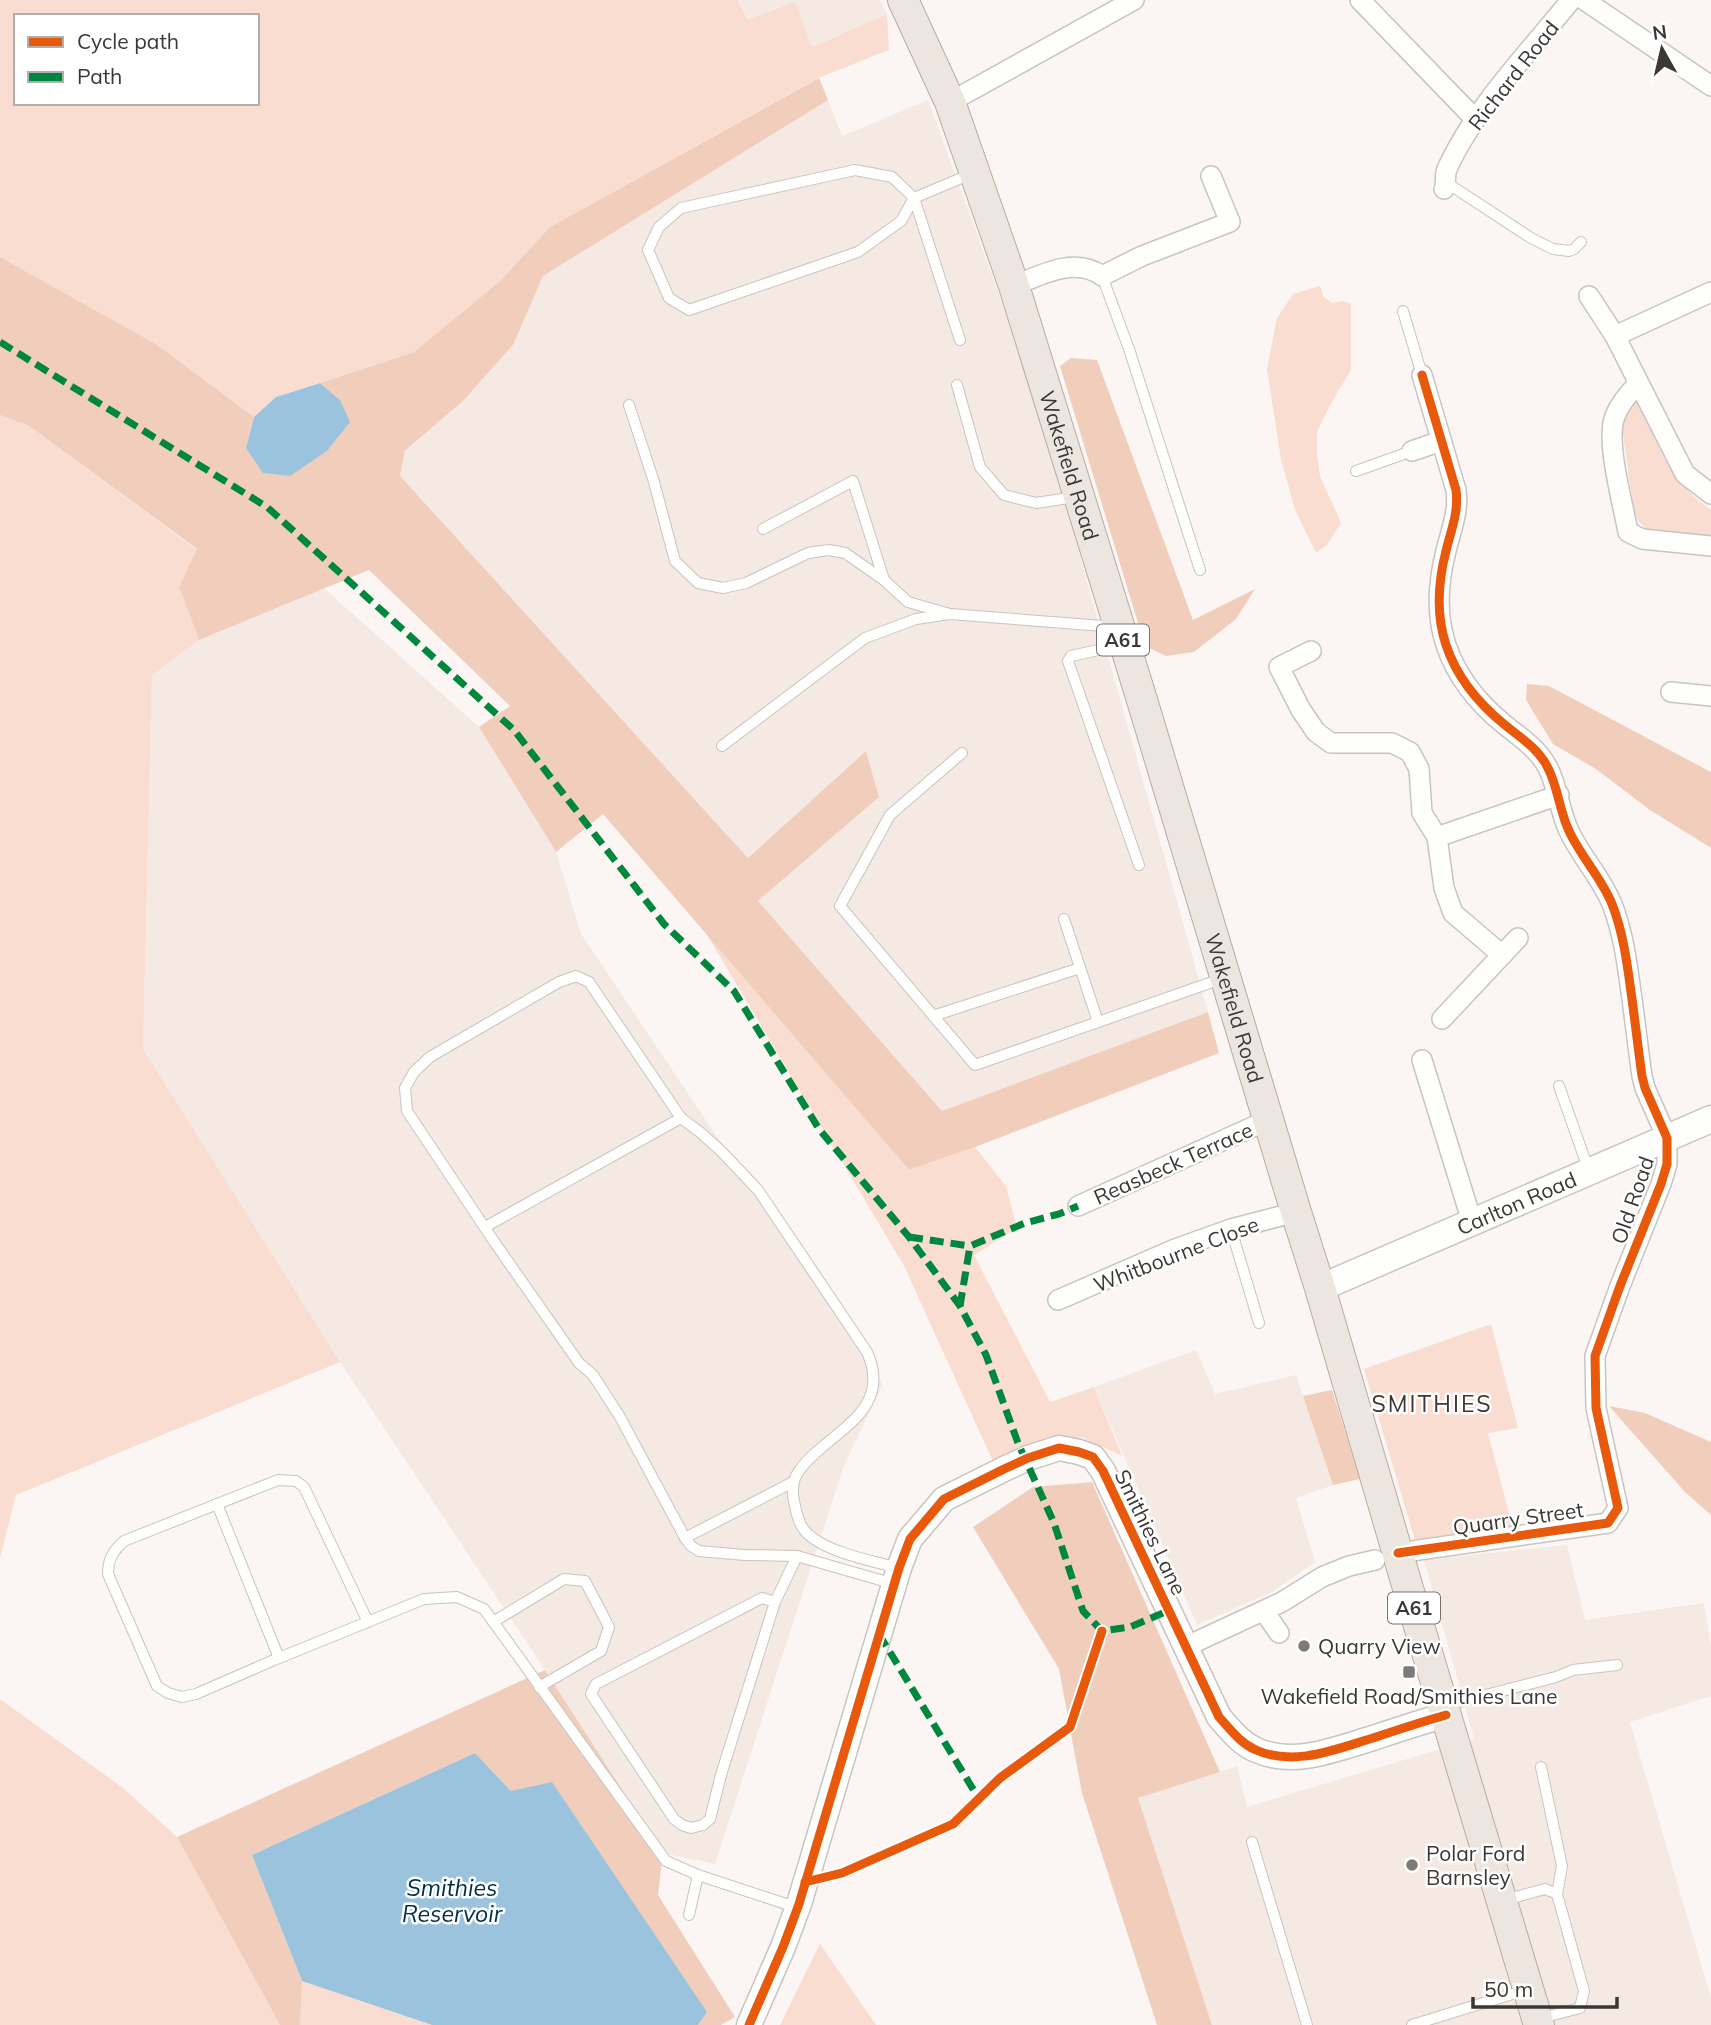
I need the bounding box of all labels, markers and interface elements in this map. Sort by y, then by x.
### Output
legend [14,14,259,105]
north arrow [1627,14,1697,84]
street label: Richard Road [1462,15,1564,135]
text: N [1651,19,1668,45]
text: Cycle path [77,28,179,54]
text: Path [77,63,122,89]
street label: Wakefield Road [1034,388,1105,543]
road number: A61 [1097,624,1149,656]
street label: Wakefield Road [1200,930,1269,1086]
street label: Reasbeck Terrace [1089,1116,1257,1210]
street label: Old Road [1605,1153,1659,1247]
street label: Carlton Road [1453,1166,1580,1240]
street label: Whitbourne Close [1090,1211,1262,1297]
district label: SMITHIES [1371,1389,1493,1418]
street label: Smithies Lane [1109,1465,1193,1599]
street label: Quarry Street [1451,1496,1585,1540]
road number: A61 [1388,1592,1440,1624]
place label: Quarry View [1318,1633,1441,1659]
marker: Quarry View [1296,1638,1312,1654]
marker: Wakefield Road/Smithies Lane [1401,1664,1417,1680]
place label: Wakefield Road/Smithies Lane [1260,1683,1558,1709]
place label: Polar Ford Barnsley [1426,1840,1525,1890]
marker: Polar Ford Barnsley [1404,1857,1420,1873]
water label: Smithies Reservoir [402,1873,504,1928]
scale bar [1473,1966,1616,2010]
text: 50 m [1484,1976,1533,2002]

